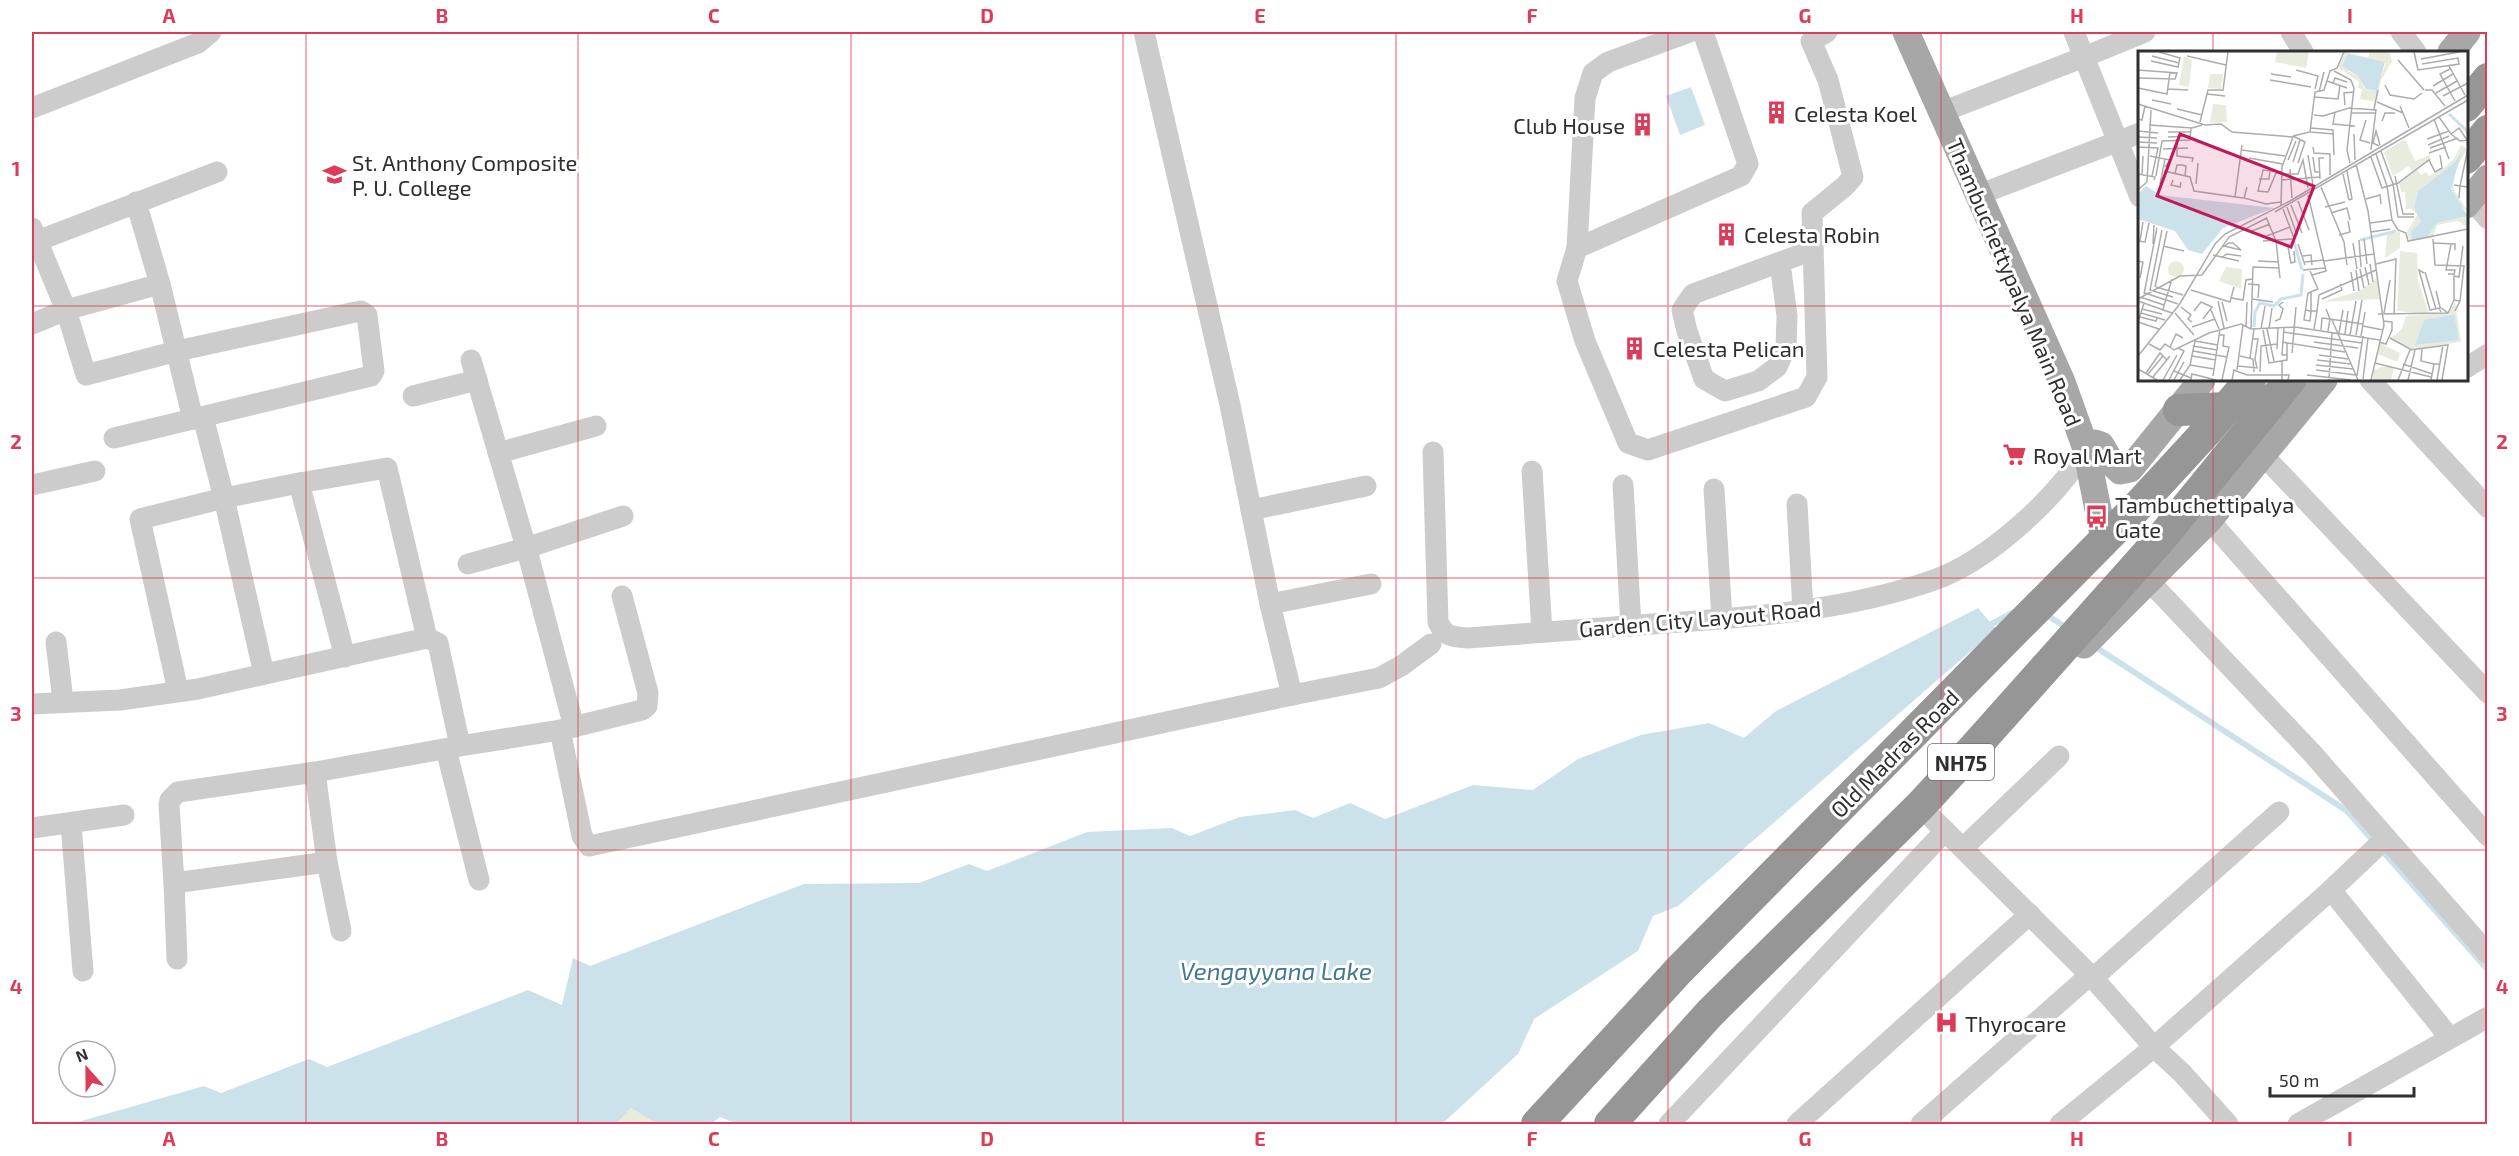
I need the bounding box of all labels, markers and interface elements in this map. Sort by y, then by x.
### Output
text: A [162,3,176,27]
text: B [436,3,448,27]
text: C [708,3,720,27]
text: D [980,3,994,27]
text: E [1254,3,1266,27]
text: F [1526,3,1538,27]
text: G [1799,3,1811,27]
text: H [2070,3,2084,27]
text: I [2347,3,2353,27]
inset map [2138,51,2468,381]
building icon: Celesta Koel [1763,100,1789,126]
place label: Celesta Koel [1794,100,1917,126]
place label: Club House [1513,112,1625,138]
building icon: Club House [1630,112,1656,138]
street label: Thambuchettypalya Main Road [1942,134,2088,430]
place label: St. Anthony Composite P. U. College [352,149,577,200]
text: 1 [12,156,20,180]
text: 1 [2498,156,2506,180]
school or university icon: St. Anthony Composite P. U. College [321,162,347,188]
building icon: Celesta Robin [1713,221,1739,247]
place label: Celesta Robin [1744,221,1880,247]
building icon: Celesta Pelican [1622,335,1648,361]
place label: Celesta Pelican [1653,335,1805,361]
text: 2 [10,429,22,453]
text: 2 [2496,429,2508,453]
supermarket icon: Royal Mart [2002,442,2028,468]
place label: Royal Mart [2033,442,2142,468]
place label: Tambuchettipalya Gate [2115,491,2294,542]
bus stop icon: Tambuchettipalya Gate [2084,504,2110,530]
street label: Garden City Layout Road [1578,594,1822,642]
street label: Old Madras Road [1825,684,1963,822]
text: 3 [10,701,22,725]
text: 3 [2496,701,2508,725]
road number: NH75 [1928,744,1994,780]
water label: Vengayyana Lake [1180,956,1372,985]
text: 4 [10,974,23,998]
text: 4 [2496,974,2509,998]
hospital icon: Thyrocare [1934,1010,1960,1036]
place label: Thyrocare [1965,1010,2066,1036]
north arrow [57,1039,117,1099]
text: N [73,1044,90,1065]
scale bar [2270,1060,2414,1098]
text: 50 m [2279,1069,2319,1091]
text: A [162,1126,176,1150]
text: B [436,1126,448,1150]
text: C [708,1126,720,1150]
text: D [980,1126,994,1150]
text: E [1254,1126,1266,1150]
text: F [1526,1126,1538,1150]
text: G [1799,1126,1811,1150]
text: H [2070,1126,2084,1150]
text: I [2347,1126,2353,1150]

